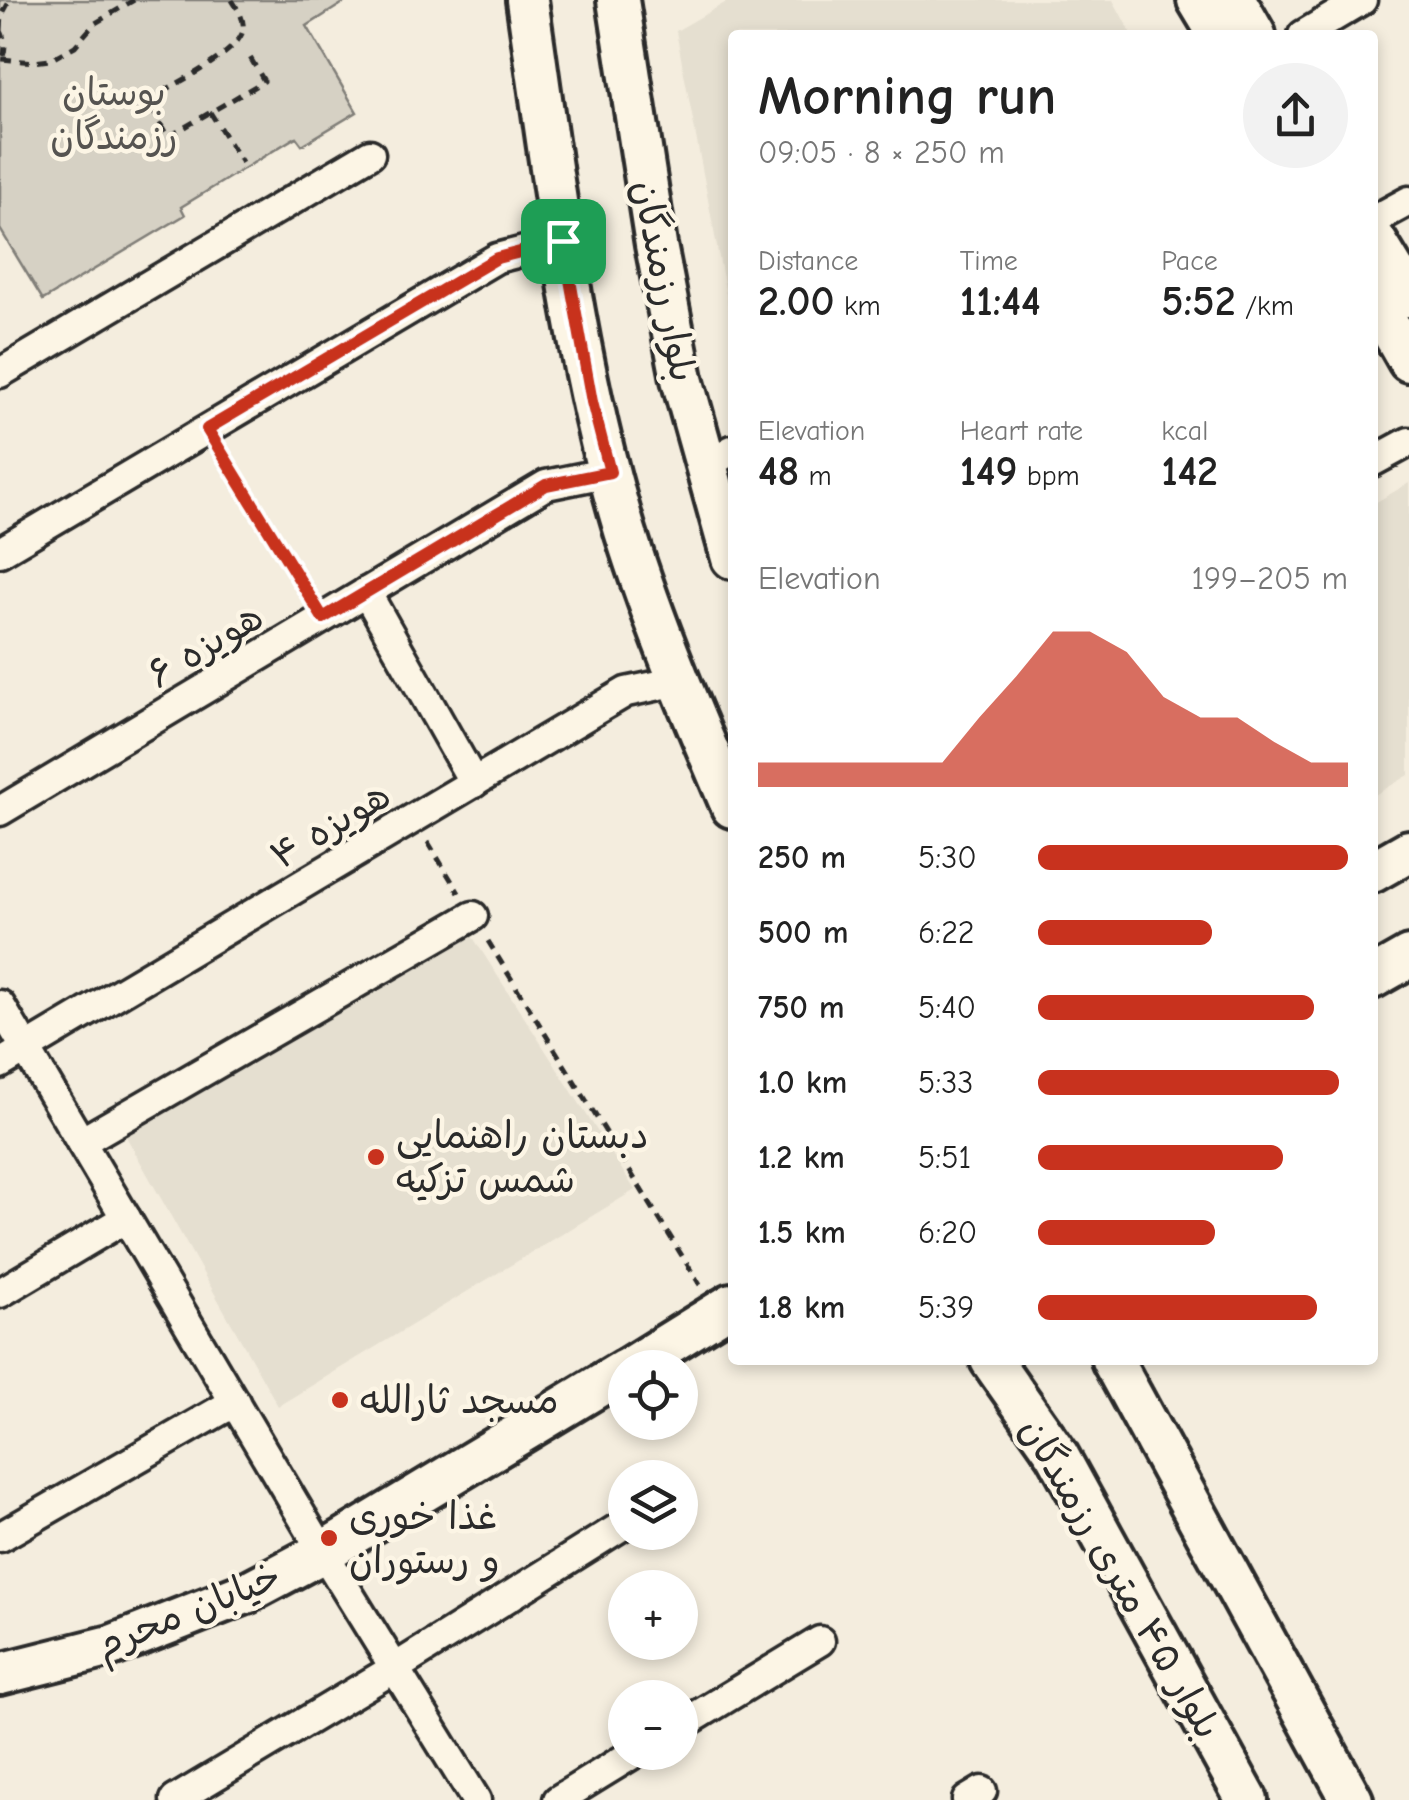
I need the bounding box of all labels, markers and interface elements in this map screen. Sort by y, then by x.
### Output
button: share [1243,63,1348,168]
text: Morning run [758,64,1056,128]
park label: بوستان رزمندگان [50,71,178,159]
text: 09:05 · 8 × 250 m [758,134,1005,171]
street label: بلوار رزمندگان [623,177,706,386]
pin [521,199,606,284]
icon: arrive [536,214,591,269]
text: Distance [758,245,858,277]
text: Time [960,245,1018,277]
text: Pace [1161,245,1218,277]
text: 2.00 [758,277,835,326]
text: 11:44 [960,277,1041,326]
text: 5:52 [1161,277,1236,326]
text: km [835,290,881,322]
text: /km [1236,290,1294,322]
text: Elevation [758,415,865,447]
text: Heart rate [960,415,1083,447]
text: kcal [1161,415,1208,447]
text: 48 [758,447,799,496]
text: 149 [960,447,1017,496]
text: 142 [1161,447,1218,496]
text: m [799,460,832,492]
text: bpm [1017,460,1080,492]
text: Elevation [758,560,881,597]
text: 199–205 m [1191,560,1348,597]
street label: هویزه ۶ [140,594,271,697]
street label: هویزه ۴ [263,773,398,879]
text: 250 m [758,839,846,876]
text: 5:30 [918,839,977,876]
text: 500 m [758,914,848,951]
text: 6:22 [918,914,975,951]
text: 750 m [758,989,845,1026]
text: 5:40 [918,989,976,1026]
text: 1.0 km [758,1064,847,1101]
text: 5:33 [918,1064,974,1101]
place label: دبستان راهنمایی شمس تزکیه [396,1114,649,1202]
text: 1.2 km [758,1139,845,1176]
text: 5:51 [918,1139,971,1176]
marker: دبستان راهنمایی شمس تزکیه [365,1146,387,1168]
text: 1.5 km [758,1214,846,1251]
text: 6:20 [918,1214,977,1251]
text: 1.8 km [758,1289,845,1326]
text: 5:39 [918,1289,974,1326]
map controls [608,1350,698,1770]
button: locate [608,1350,698,1440]
place label: مسجد ثارالله [360,1379,559,1423]
marker: مسجد ثارالله [329,1389,351,1411]
street label: بلوار ۴۵ متری رزمندگان [1010,1410,1231,1746]
button: layers [608,1460,698,1550]
place label: غذا خوری و رستوران [349,1495,500,1585]
marker: غذا خوری و رستوران [318,1527,340,1549]
street label: خیابان محرم [90,1554,289,1673]
button: + [608,1570,698,1660]
button: − [608,1680,698,1770]

